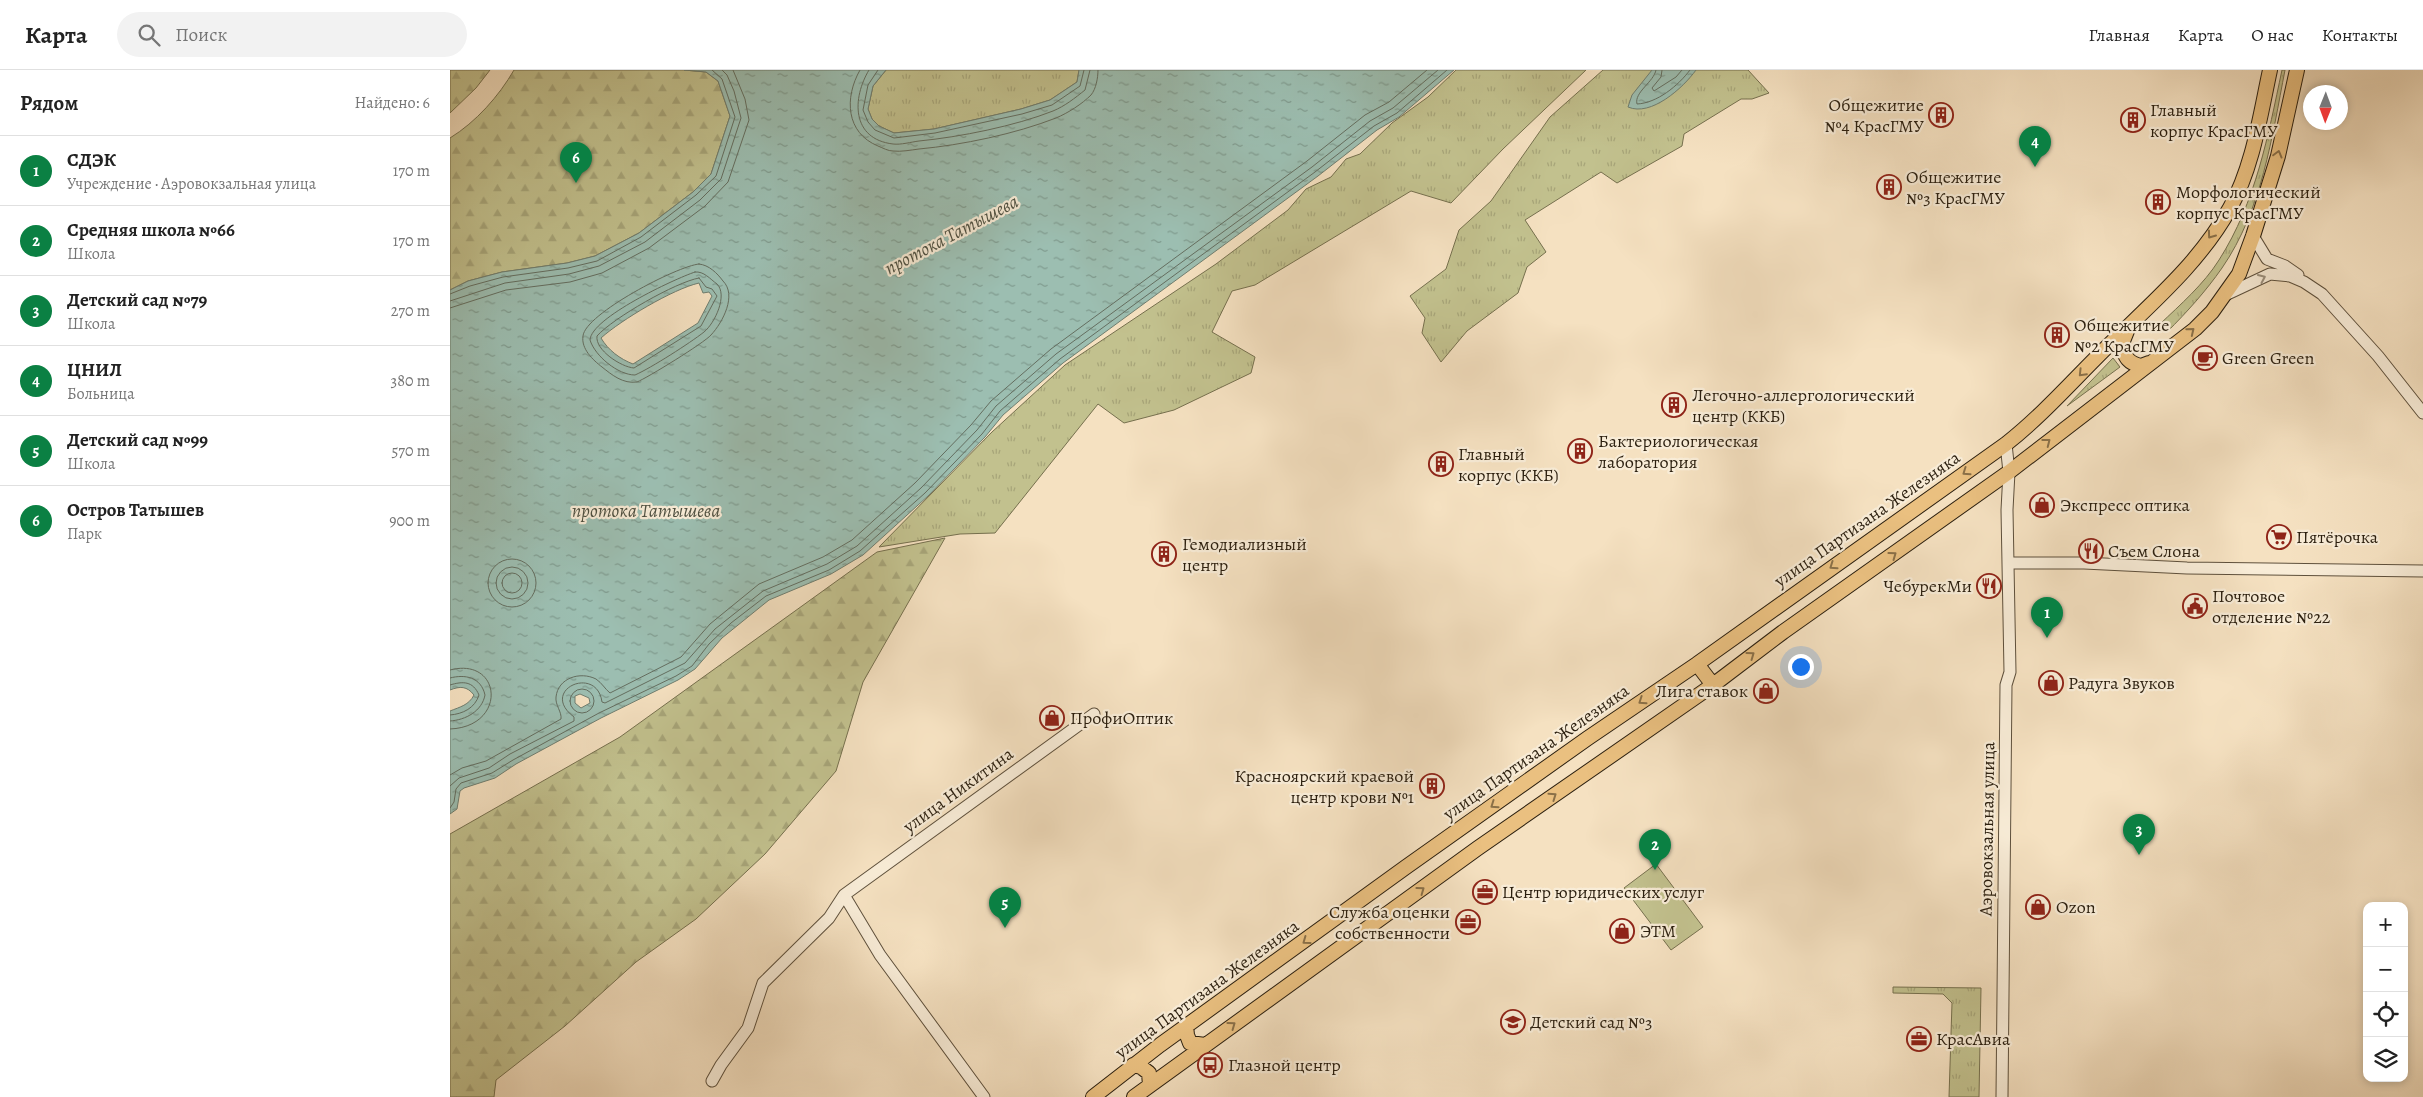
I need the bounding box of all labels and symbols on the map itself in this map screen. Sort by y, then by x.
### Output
north arrow [2303,85,2348,130]
place label: Общежитие №4 КрасГМУ [1824,93,1925,138]
place label: Главный корпус КрасГМУ [2150,98,2278,143]
building icon: Общежитие №4 КрасГМУ [1928,102,1954,128]
building icon: Главный корпус КрасГМУ [2120,107,2146,133]
pin: 4 [2019,126,2051,167]
pin: 6 [560,142,592,183]
one-way arrow [2272,150,2283,159]
place label: Общежитие №3 КрасГМУ [1906,165,2005,210]
building icon: Общежитие №3 КрасГМУ [1876,174,1902,200]
place label: Морфологический корпус КрасГМУ [2176,180,2321,225]
water label: протока Татышева [880,188,1023,281]
building icon: Морфологический корпус КрасГМУ [2145,189,2171,215]
one-way arrow [2208,229,2217,238]
one-way arrow [2257,273,2266,284]
place label: Общежитие №2 КрасГМУ [2074,313,2175,358]
building icon: Общежитие №2 КрасГМУ [2044,322,2070,348]
one-way arrow [2185,329,2194,337]
cafe icon: Green Green [2192,345,2218,371]
place label: Green Green [2222,346,2314,370]
one-way arrow [2079,367,2088,376]
place label: Легочно-аллергологический центр (ККБ) [1692,383,1915,428]
building icon: Легочно-аллергологический центр (ККБ) [1661,392,1687,418]
place label: Бактериологическая лаборатория [1598,429,1758,474]
building icon: Бактериологическая лаборатория [1567,438,1593,464]
one-way arrow [2041,439,2051,448]
place label: Главный корпус (ККБ) [1458,442,1559,487]
street label: улица Партизана Железняка [1768,445,1965,593]
building icon: Главный корпус (ККБ) [1428,451,1454,477]
one-way arrow [1962,466,1972,475]
shop icon: Экспресс оптика [2029,492,2055,518]
place label: Экспресс оптика [2060,493,2191,517]
water label: протока Татышева [572,498,720,524]
supermarket icon: Пятёрочка [2266,524,2292,550]
place label: Пятёрочка [2296,525,2379,549]
place label: Гемодиализный центр [1182,532,1307,577]
restaurant icon: Съем Слона [2078,538,2104,564]
place label: Съем Слона [2108,539,2201,563]
building icon: Гемодиализный центр [1151,541,1177,567]
one-way arrow [1887,552,1897,561]
one-way arrow [1830,560,1839,569]
restaurant icon: ЧебурекМи [1976,573,2002,599]
place label: ЧебурекМи [1883,574,1972,598]
place label: Почтовое отделение №22 [2212,584,2331,629]
public building icon: Почтовое отделение №22 [2182,593,2208,619]
pin: 1 [2031,597,2063,638]
one-way arrow [1745,652,1755,661]
your location [1788,654,1814,680]
shop icon: Радуга Звуков [2038,670,2064,696]
place label: Радуга Звуков [2068,671,2175,695]
street label: улица Партизана Железняка [1437,678,1634,826]
shop icon: Лига ставок [1753,678,1779,704]
place label: Лига ставок [1655,679,1748,703]
one-way arrow [1638,695,1647,704]
shop icon: ПрофиОптик [1039,705,1065,731]
place label: ПрофиОптик [1070,706,1173,730]
street label: улица Никитина [897,741,1018,839]
street label: Аэровокзальная улица [1973,741,2001,917]
place label: Красноярский краевой центр крови №1 [1235,764,1414,809]
building icon: Красноярский краевой центр крови №1 [1419,773,1445,799]
one-way arrow [1548,793,1557,802]
one-way arrow [1491,799,1500,807]
pin: 3 [2123,814,2155,855]
pin: 2 [1639,829,1671,870]
office icon: Центр юридических услуг [1472,879,1498,905]
place label: Центр юридических услуг [1502,880,1705,904]
pin: 5 [989,887,1021,928]
one-way arrow [1415,887,1425,896]
shop icon: Ozon [2025,894,2051,920]
place label: Ozon [2056,895,2096,919]
place label: Служба оценки собственности [1329,900,1450,945]
office icon: Служба оценки собственности [1455,909,1481,935]
street label: улица Партизана Железняка [1109,914,1304,1065]
shop icon: ЭТМ [1609,918,1635,944]
place label: ЭТМ [1640,919,1676,943]
one-way arrow [1302,935,1312,944]
school or university icon: Детский сад №3 [1500,1009,1526,1035]
place label: Детский сад №3 [1530,1010,1652,1034]
one-way arrow [1226,1022,1236,1031]
office icon: КрасАвиа [1906,1026,1932,1052]
place label: КрасАвиа [1936,1027,2011,1051]
bus stop icon: Глазной центр [1197,1052,1223,1078]
place label: Глазной центр [1228,1053,1341,1077]

